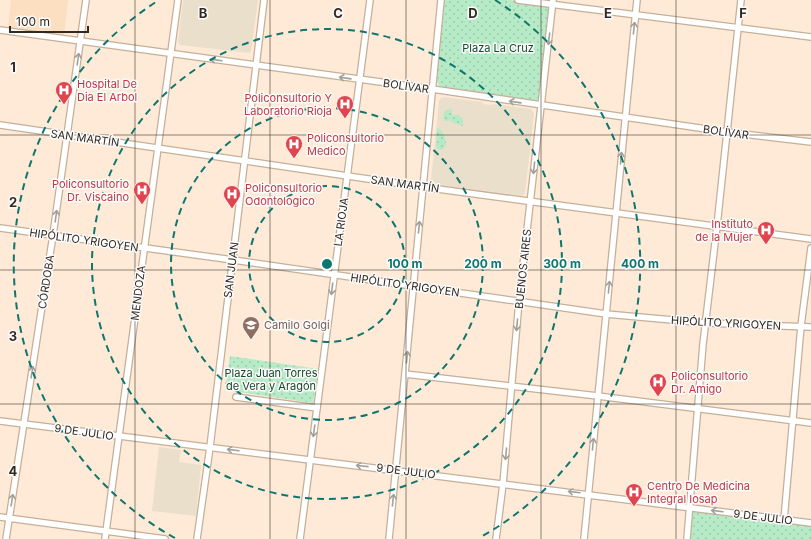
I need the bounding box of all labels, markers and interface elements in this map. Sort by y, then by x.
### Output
text: B [199,5,208,21]
text: C [333,5,343,21]
text: D [468,5,478,21]
text: E [604,5,612,21]
text: F [739,5,747,21]
scale bar [10,8,88,34]
text: 100 m [16,14,50,29]
one-way arrow [630,22,638,35]
one-way arrow [545,32,552,45]
park label: Plaza La Cruz [462,41,534,55]
one-way arrow [74,53,82,66]
one-way arrow [210,56,223,64]
text: 1 [10,59,16,75]
one-way arrow [338,74,351,82]
street label: BOLÍVAR [382,76,430,96]
place label: Hospital De Dia El Arbol [77,77,137,104]
hospital icon: Hospital De Dia El Arbol [54,80,74,105]
place label: Policonsultorio Y Laboratorio Rioja [244,91,333,118]
hospital icon: Policonsultorio Y Laboratorio Rioja [335,94,355,119]
one-way arrow [509,98,522,106]
street label: BOLÍVAR [702,122,750,142]
street label: SAN MARTÍN [50,126,120,150]
place label: Policonsultorio Medico [307,131,384,158]
hospital icon: Policonsultorio Medico [284,134,304,159]
one-way arrow [618,152,625,165]
one-way arrow [530,161,538,174]
street label: SAN MARTÍN [370,172,440,196]
place label: Policonsultorio Dr. Viscaino [52,177,129,204]
hospital icon: Policonsultorio Dr. Viscaino [132,180,152,205]
place label: Policonsultorio Odontologico [245,181,322,208]
hospital icon: Policonsultorio Odontologico [222,184,242,209]
text: 2 [9,194,17,210]
street label: LA RIOJA [331,196,351,247]
one-way arrow [52,210,60,223]
place label: Instituto de la Mujer [695,217,753,244]
hospital icon: Instituto de la Mujer [756,220,776,245]
one-way arrow [415,221,422,234]
street label: HIPÓLITO YRIGOYEN [28,225,140,255]
street label: BUENOS AIRES [512,228,534,310]
street label: SAN JUAN [221,241,241,299]
street label: CÓRDOBA [35,254,57,310]
text: 100 m [387,256,423,271]
text: 200 m [464,256,502,271]
text: 300 m [543,256,581,271]
text: 400 m [621,256,659,271]
centre of rings [320,257,334,271]
street label: MENDOZA [128,264,148,321]
street label: HIPÓLITO YRIGOYEN [349,270,461,300]
one-way arrow [605,281,612,294]
one-way arrow [328,282,336,295]
street label: HIPÓLITO YRIGOYEN [671,313,781,333]
school or university icon: Camilo Golgi [241,315,261,340]
place label: Camilo Golgi [264,318,330,332]
one-way arrow [513,318,520,331]
text: 3 [9,328,17,344]
one-way arrow [403,351,411,364]
one-way arrow [28,366,36,379]
park label: Plaza Juan Torres de Vera y Aragón [224,366,318,393]
place label: Policonsultorio Dr. Amigo [671,369,748,396]
hospital icon: Policonsultorio Dr. Amigo [648,372,668,397]
street label: 9 DE JULIO [54,421,114,443]
one-way arrow [310,424,318,437]
one-way arrow [590,438,597,451]
one-way arrow [226,446,239,454]
one-way arrow [502,448,509,461]
street label: 9 DE JULIO [376,460,436,482]
one-way arrow [356,462,369,470]
text: 4 [9,463,18,479]
place label: Centro De Medicina Integral Iosap [647,479,750,506]
hospital icon: Centro De Medicina Integral Iosap [624,482,644,507]
one-way arrow [568,488,581,496]
one-way arrow [8,494,16,507]
one-way arrow [390,494,397,507]
street label: 9 DE JULIO [733,506,793,528]
one-way arrow [711,507,724,515]

